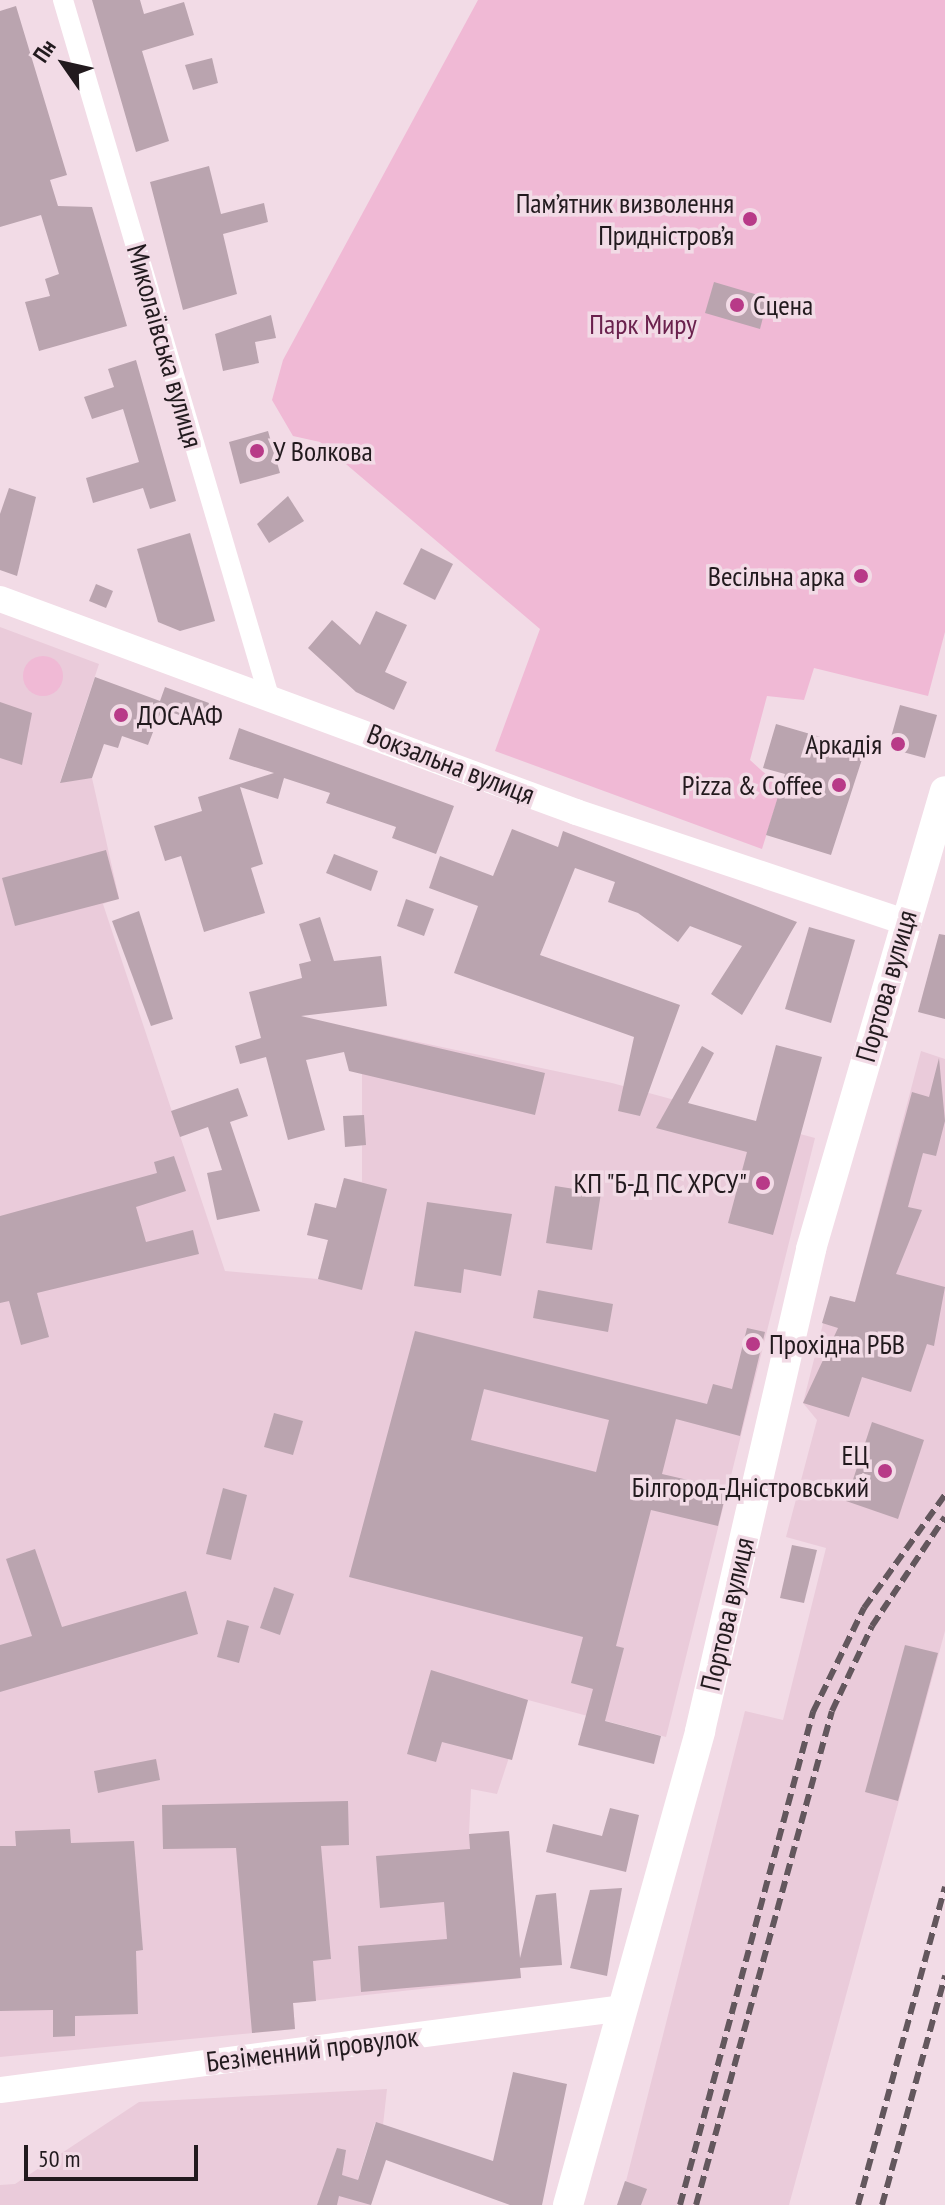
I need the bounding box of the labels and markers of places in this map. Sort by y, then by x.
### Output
place label: Пам’ятник визволення Придністров’я [516,186,734,252]
marker: Пам’ятник визволення Придністров’я [741,210,759,228]
place label: Сцена [753,288,813,322]
marker: Сцена [728,296,746,314]
place label: У Волкова [273,434,373,468]
marker: У Волкова [248,442,266,460]
place label: Весільна арка [708,559,845,593]
marker: Весільна арка [852,567,870,585]
place label: ДОСААФ [137,698,223,732]
marker: ДОСААФ [112,706,130,724]
place label: Аркадія [805,727,882,761]
marker: Аркадія [889,735,907,753]
place label: Pizza & Coffee [682,768,823,802]
marker: Pizza & Coffee [830,776,848,794]
place label: КП "Б-Д ПС ХРСУ" [571,1166,747,1200]
marker: КП "Б-Д ПС ХРСУ" [754,1174,772,1192]
place label: Прохідна РБВ [769,1327,905,1361]
marker: Прохідна РБВ [744,1335,762,1353]
place label: ЕЦ Білгород-Дністровський [632,1438,869,1504]
marker: ЕЦ Білгород-Дністровський [876,1462,894,1480]

